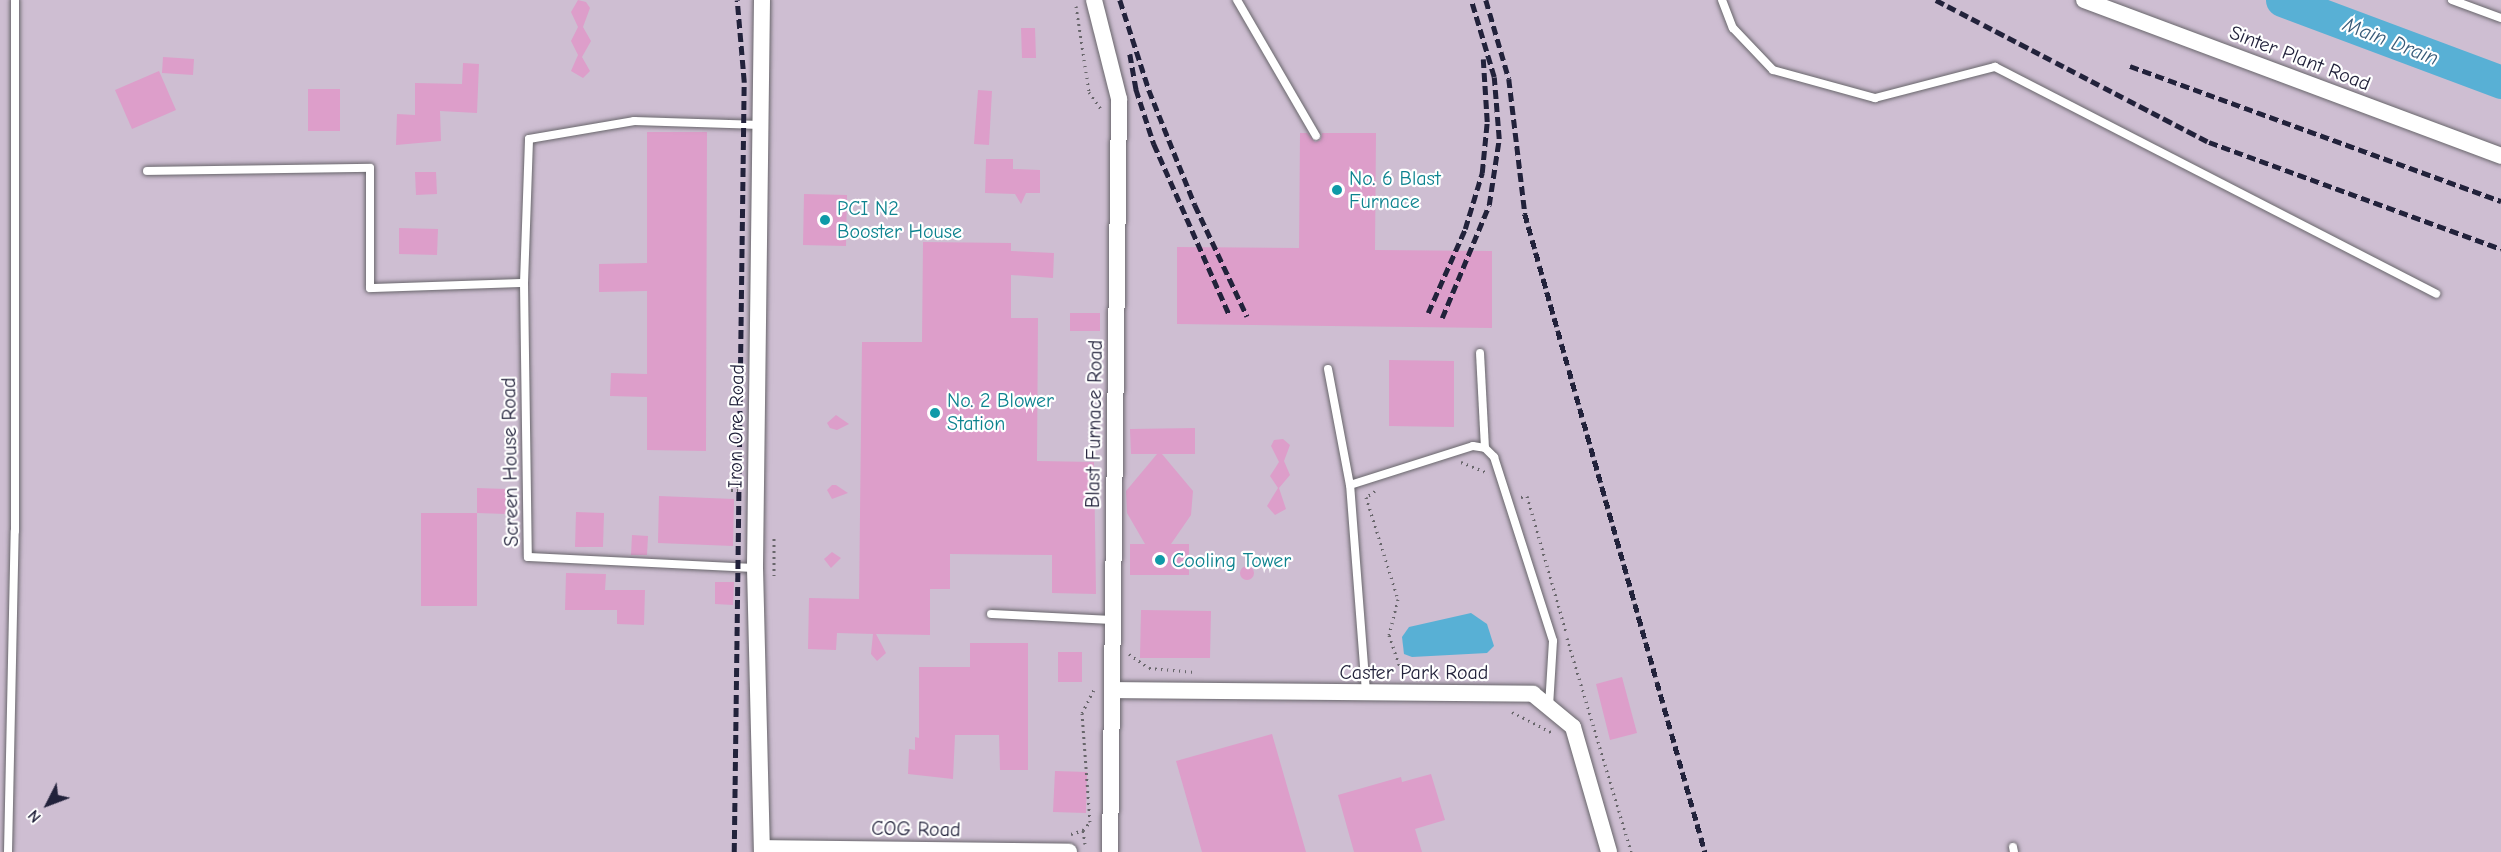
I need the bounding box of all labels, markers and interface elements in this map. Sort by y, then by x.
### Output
water label: Main Drain [2340,11,2442,71]
street label: Sinter Plant Road [2226,20,2374,96]
place label: No. 6 Blast Furnace [1349,166,1441,213]
marker: No. 6 Blast Furnace [1330,183,1344,197]
place label: PCI N2 Booster House [837,196,962,243]
marker: PCI N2 Booster House [818,213,832,227]
street label: Blast Furnace Road [1081,340,1107,508]
street label: Iron Ore Road [723,364,749,488]
street label: Screen House Road [497,377,523,547]
place label: No. 2 Blower Station [947,389,1054,436]
marker: No. 2 Blower Station [928,406,942,420]
place label: Cooling Tower [1172,548,1291,572]
marker: Cooling Tower [1153,553,1167,567]
street label: Caster Park Road [1340,660,1488,684]
north arrow [18,774,78,834]
text: N [24,806,45,826]
street label: COG Road [871,816,961,842]

